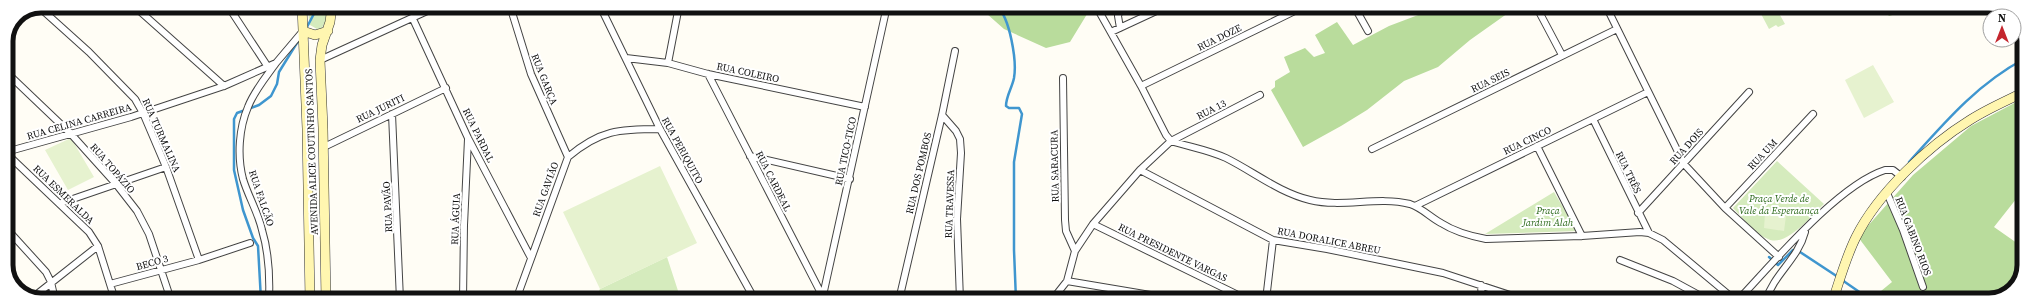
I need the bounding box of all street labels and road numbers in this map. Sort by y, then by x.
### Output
street label: RUA DOZE [1195,21,1243,54]
street label: RUA GARÇA [528,52,561,107]
street label: RUA COLEIRO [715,60,780,85]
street label: RUA SEIS [1469,66,1512,95]
street label: AVENIDA ALICE COUTINHO SANTOS [302,69,321,235]
street label: RUA JURITI [354,91,407,126]
street label: RUA TURMALINA [139,96,184,175]
street label: RUA 13 [1194,96,1228,122]
street label: RUA CELINA CARREIRA [25,100,133,143]
street label: RUA PARDAL [460,106,497,165]
street label: RUA PERIQUITO [659,115,706,186]
street label: RUA TICO-TICO [832,116,859,187]
street label: RUA CINCO [1501,123,1554,158]
street label: RUA DOIS [1667,125,1706,167]
street label: RUA SARACURA [1047,129,1062,202]
street label: RUA DOS POMBOS [903,131,934,215]
street label: RUA UM [1745,136,1780,173]
street label: RUA TOPÁZIO [87,141,138,196]
street label: RUA CARDEAL [753,149,794,214]
street label: RUA TRÊS [1613,149,1644,195]
street label: RUA GAVIÃO [530,160,561,218]
street label: RUA ESMERALDA [30,162,97,227]
street label: RUA FALCÃO [246,168,277,228]
street label: RUA TRAVESSA [942,169,957,239]
street label: RUA PAVÃO [380,181,395,233]
street label: RUA ÁGUIA [448,192,463,245]
street label: RUA GABINO RIOS [1893,195,1935,277]
street label: RUA PRESIDENTE VARGAS [1116,220,1229,285]
street label: RUA DORALICE ABREU [1276,224,1382,257]
street label: BECO 3 [135,252,170,273]

